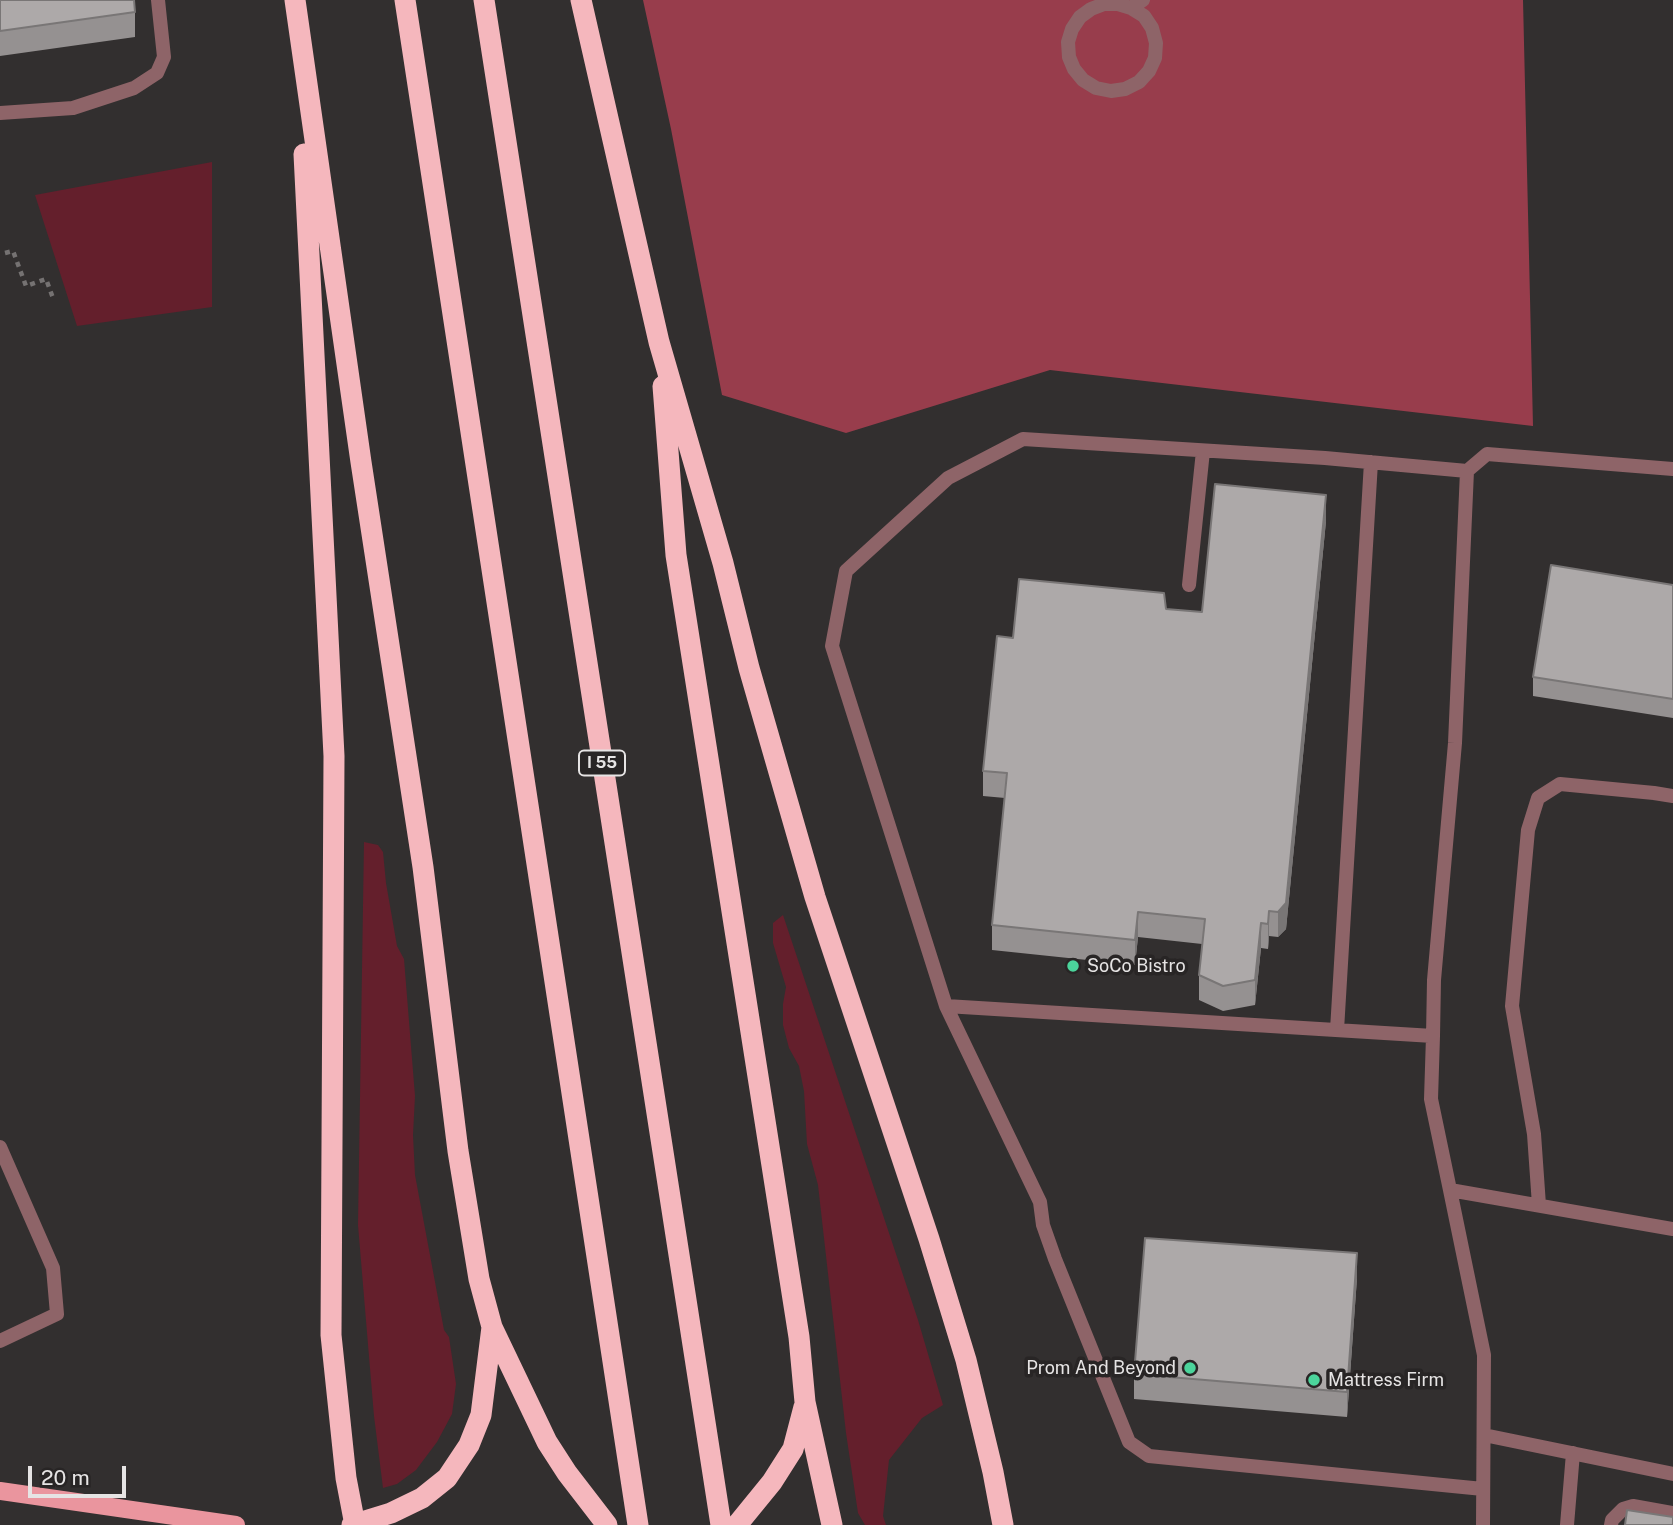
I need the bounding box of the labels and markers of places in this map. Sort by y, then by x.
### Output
place label: SoCo Bistro [1087,955,1186,977]
marker: SoCo Bistro [1065,958,1081,974]
place label: Prom And Beyond [1026,1357,1176,1379]
marker: Prom And Beyond [1182,1360,1198,1376]
place label: Mattress Firm [1328,1369,1444,1391]
marker: Mattress Firm [1306,1372,1322,1388]

